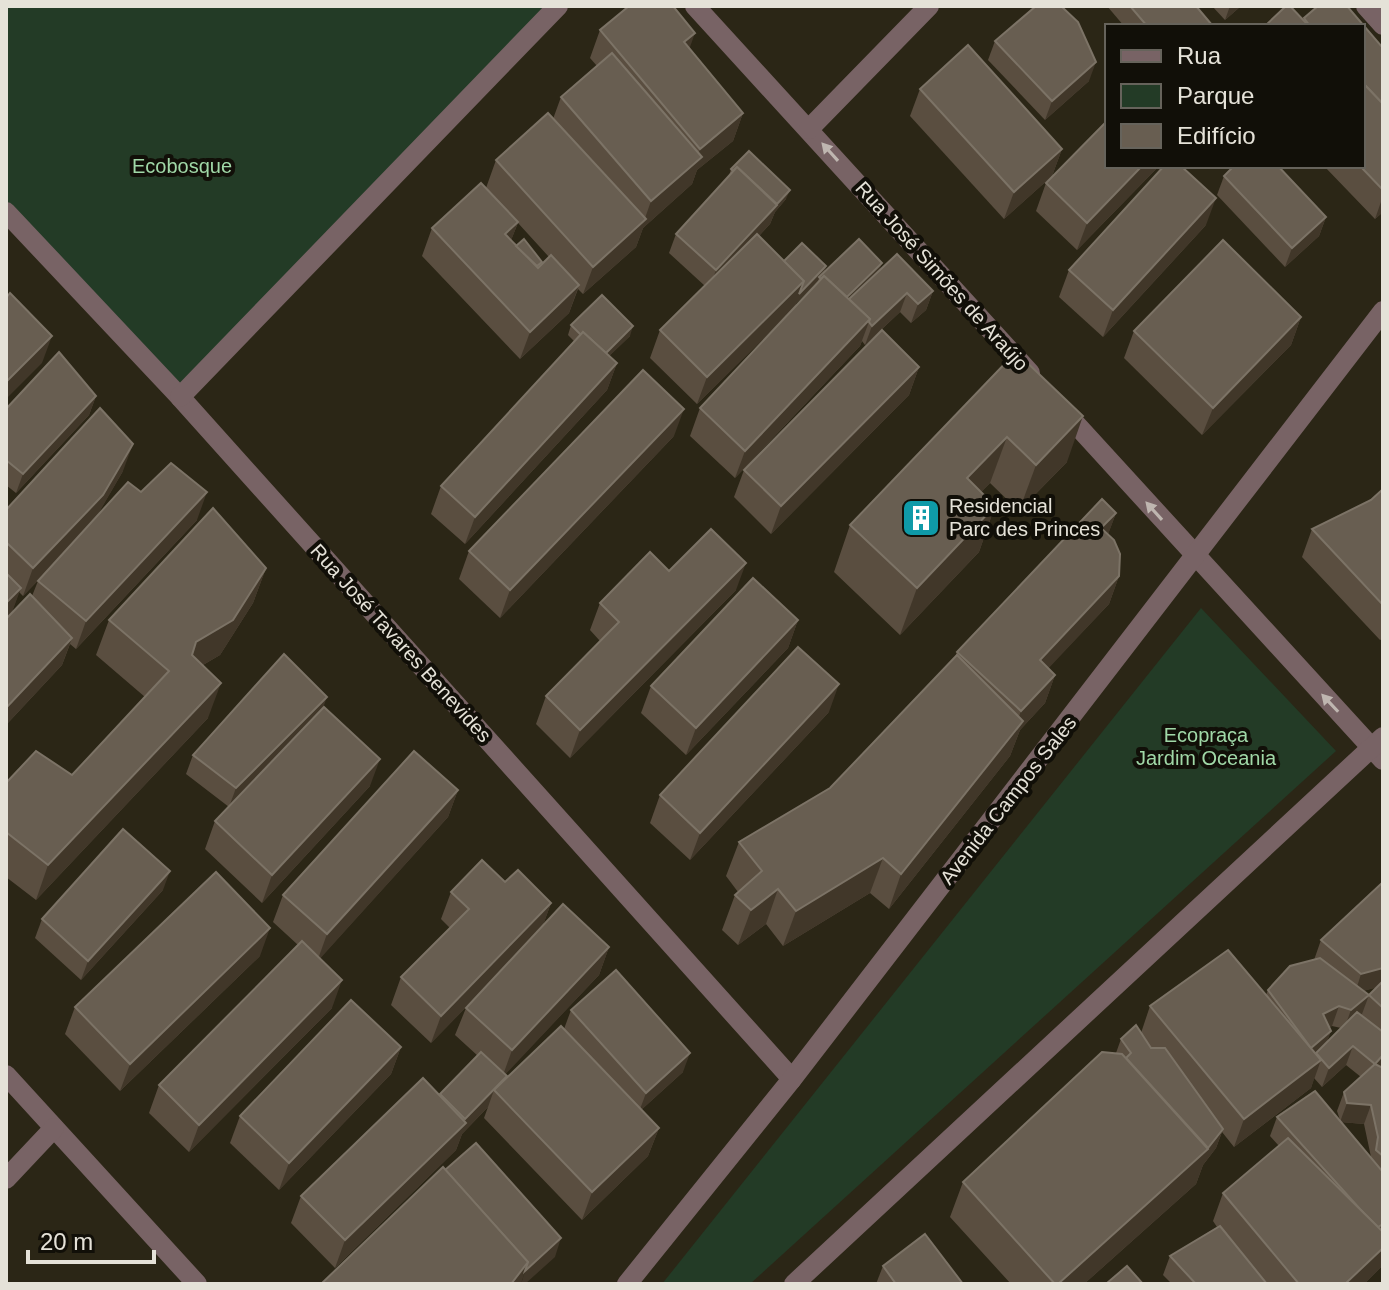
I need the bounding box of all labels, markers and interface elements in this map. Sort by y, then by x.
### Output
legend [1105,24,1365,168]
text: Rua [1177,42,1222,69]
text: Parque [1177,82,1254,109]
text: Edifício [1177,122,1256,149]
one-way arrow [821,143,839,162]
park label: Ecobosque [132,155,232,177]
street label: Rua José Simões de Araújo [851,177,1033,375]
place label: Residencial Parc des Princes [949,495,1100,540]
building icon: Residencial Parc des Princes [900,497,942,539]
one-way arrow [1146,502,1164,521]
street label: Rua José Tavares Benevides [306,540,496,746]
one-way arrow [1322,693,1340,712]
street label: Avenida Campos Sales [935,711,1081,889]
park label: Ecopraça Jardim Oceania [1136,724,1277,769]
scale bar [28,1214,154,1264]
text: 20 m [40,1228,93,1255]

